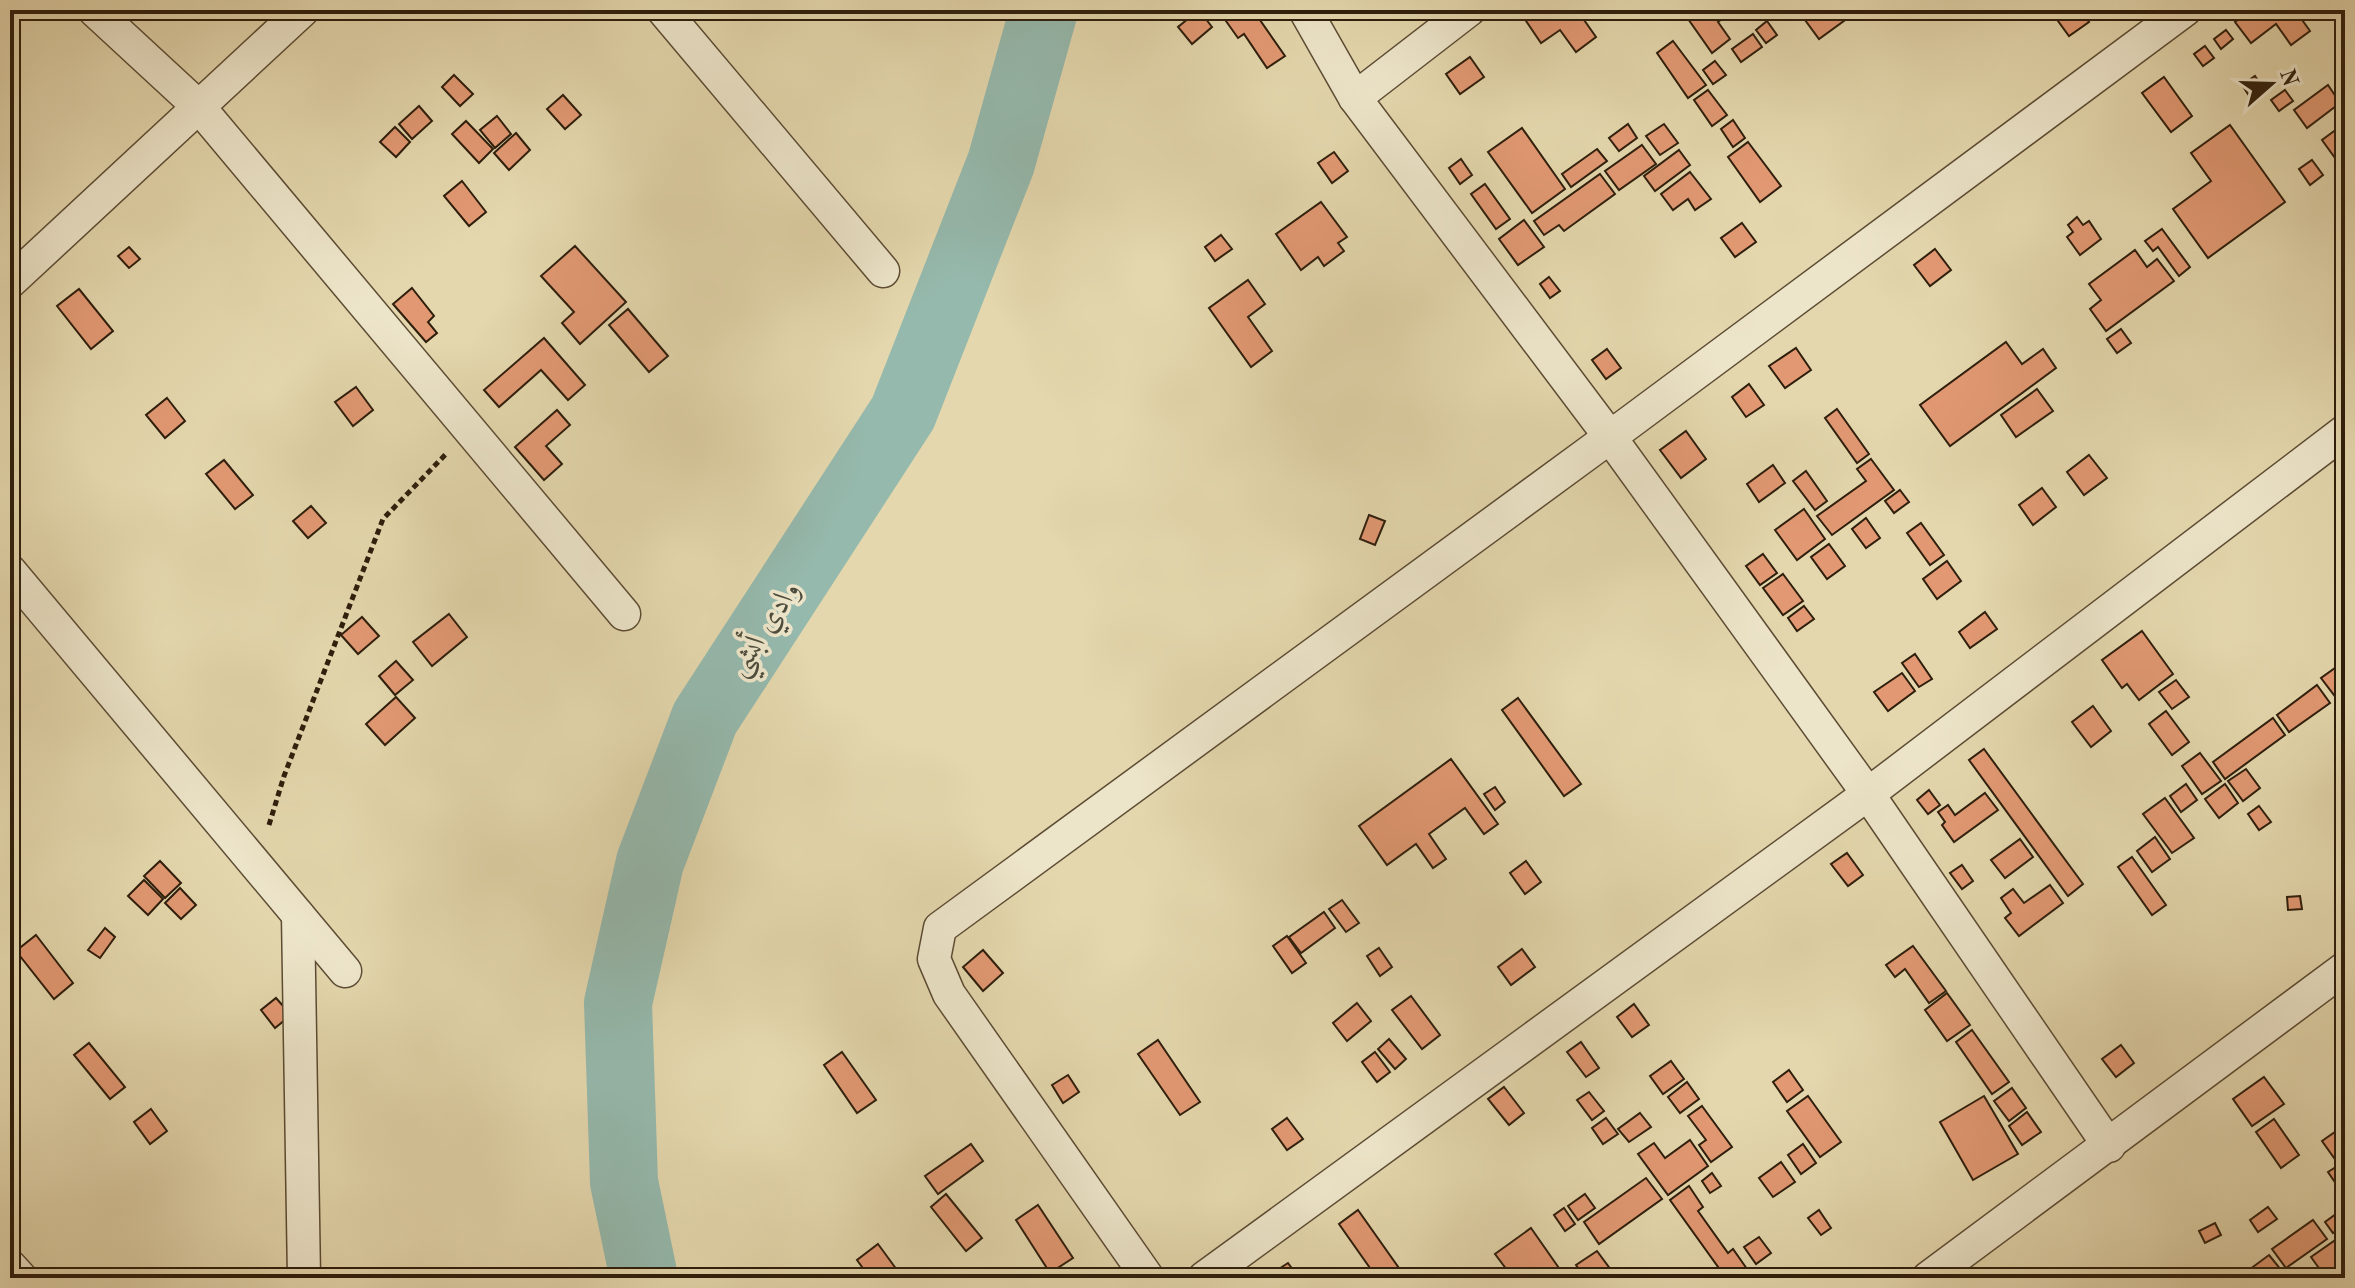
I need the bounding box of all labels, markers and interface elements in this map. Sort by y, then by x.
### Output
north arrow [2231,44,2311,124]
text: N [2275,66,2301,90]
water label: وادي أبشي [716,571,816,688]

